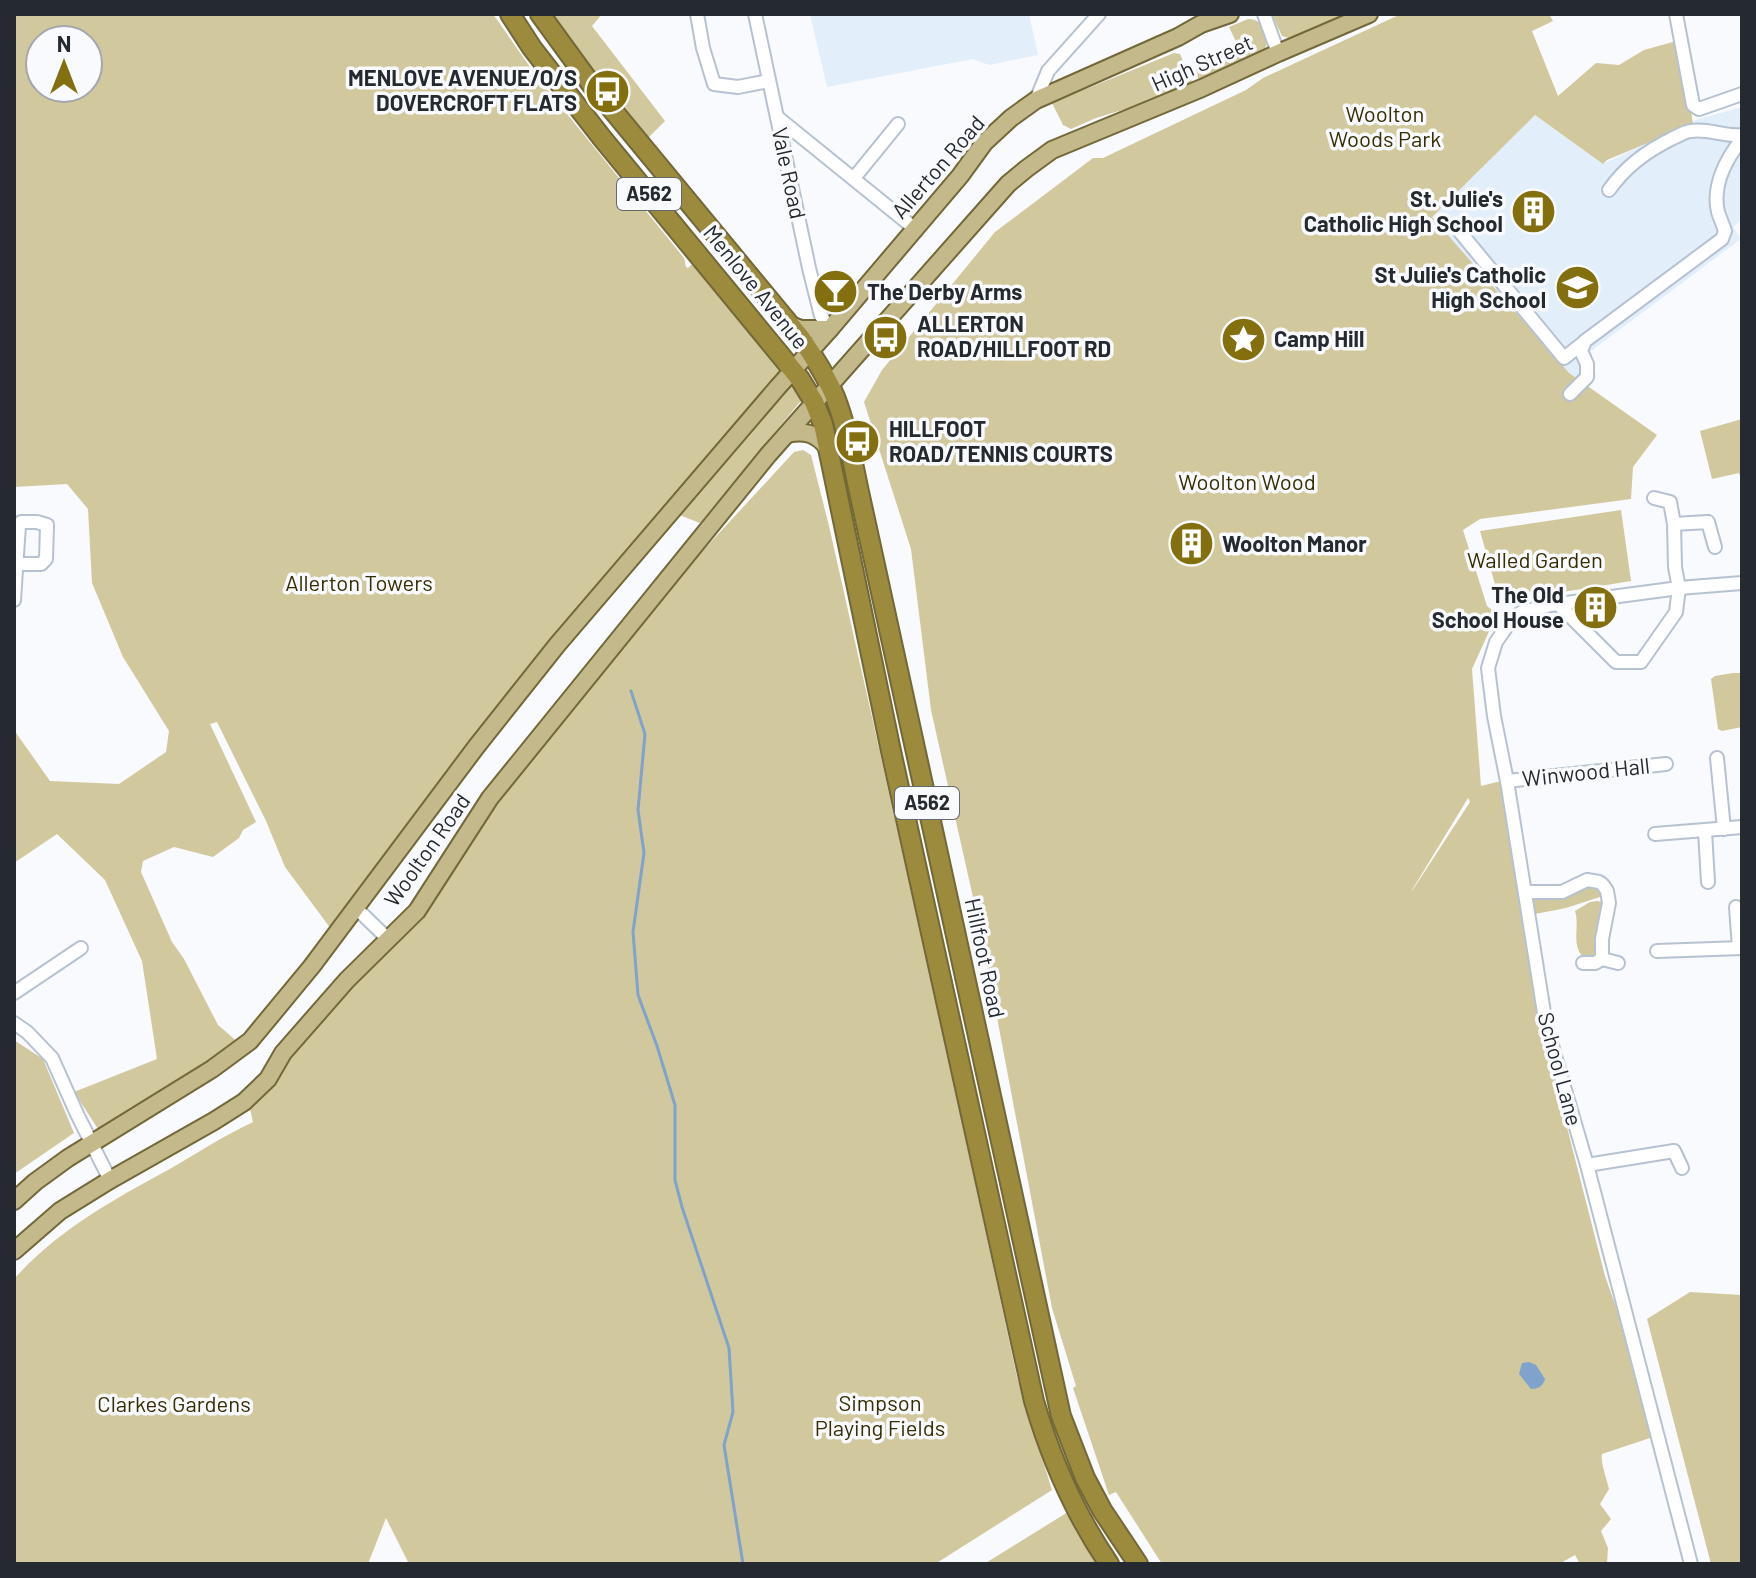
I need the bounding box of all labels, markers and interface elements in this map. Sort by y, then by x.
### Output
north arrow [24,24,104,104]
street label: High Street [1147,28,1256,96]
text: N [57,30,71,56]
place label: MENLOVE AVENUE/O/S DOVERCROFT FLATS [348,64,577,115]
bus stop icon: MENLOVE AVENUE/O/S DOVERCROFT FLATS [584,67,632,115]
park label: Woolton Woods Park [1329,100,1441,151]
street label: Allerton Road [885,109,989,223]
street label: Vale Road [768,125,812,221]
road number: A562 [617,178,681,210]
place label: St. Julie's Catholic High School [1304,185,1503,236]
building icon: St. Julie's Catholic High School [1510,188,1558,236]
street label: Menlove Avenue [699,219,815,354]
place label: St Julie's Catholic High School [1375,261,1546,312]
school or university icon: St Julie's Catholic High School [1553,264,1601,312]
bar icon: The Derby Arms [812,268,860,316]
place label: The Derby Arms [867,278,1022,304]
place label: ALLERTON ROAD/HILLFOOT RD [917,310,1111,361]
bus stop icon: ALLERTON ROAD/HILLFOOT RD [862,313,910,361]
place icon: Camp Hill [1219,315,1267,363]
place label: Camp Hill [1274,325,1364,351]
place label: HILLFOOT ROAD/TENNIS COURTS [889,415,1113,466]
bus stop icon: HILLFOOT ROAD/TENNIS COURTS [834,418,882,466]
park label: Woolton Wood [1178,468,1316,494]
building icon: Woolton Manor [1167,520,1215,568]
place label: Woolton Manor [1222,530,1367,556]
park label: Walled Garden [1467,546,1603,572]
park label: Allerton Towers [285,569,433,595]
place label: The Old School House [1432,581,1564,632]
building icon: The Old School House [1571,584,1619,632]
street label: Winwood Hall [1521,751,1651,791]
road number: A562 [895,787,959,819]
street label: Woolton Road [378,788,475,911]
street label: Hillfoot Road [961,896,1011,1020]
street label: School Lane [1533,1009,1589,1128]
park label: Simpson Playing Fields [815,1389,945,1440]
park label: Clarkes Gardens [97,1390,251,1416]

